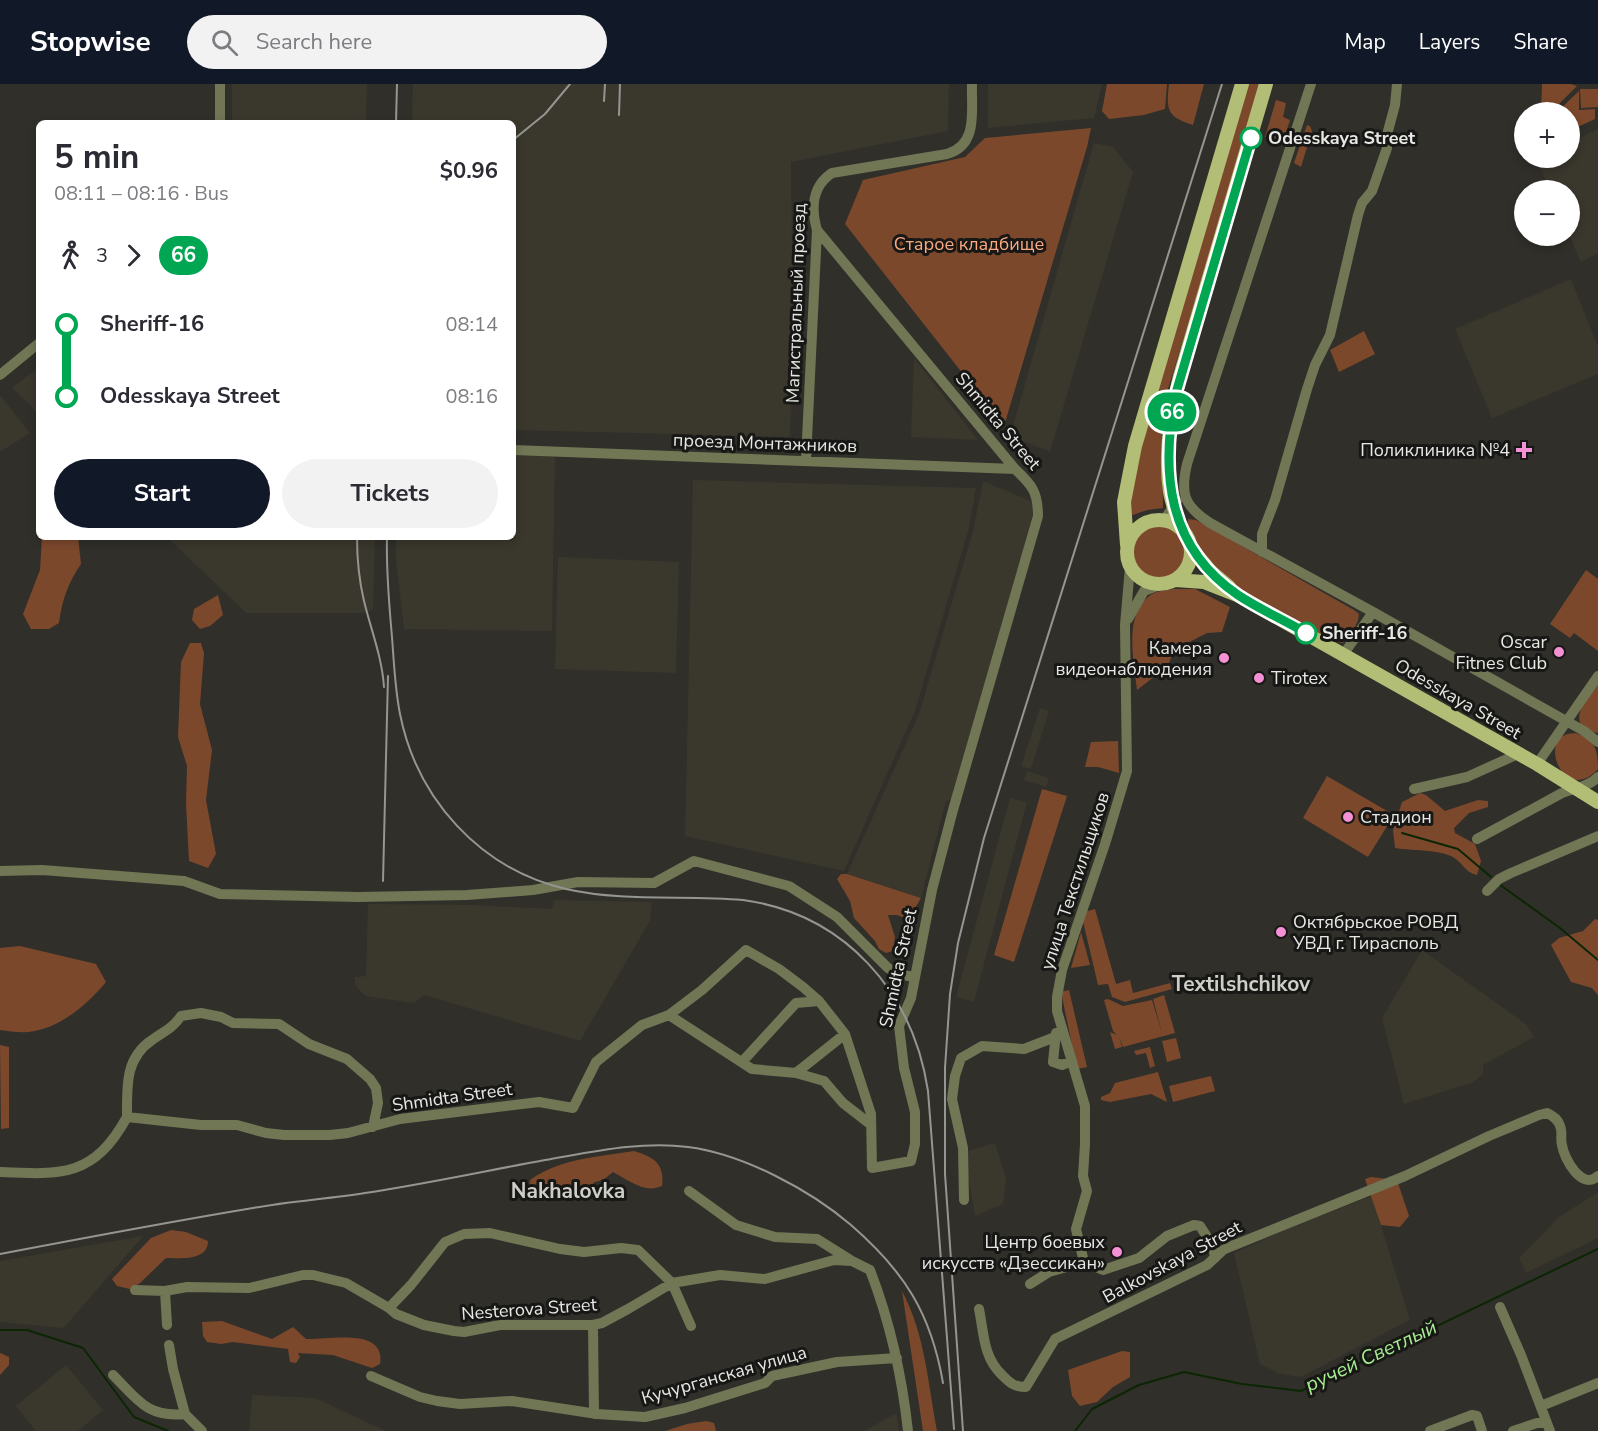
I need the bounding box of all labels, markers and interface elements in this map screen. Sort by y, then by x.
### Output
search box [187,15,607,69]
text: Stopwise [30,23,151,61]
icon: search [208,26,241,59]
text: Search here [256,27,372,57]
text: Map [1344,28,1386,56]
text: Layers [1419,28,1480,56]
text: Share [1513,28,1568,56]
map controls [1514,102,1580,246]
button: + [1514,102,1580,168]
place label: Odesskaya Street [1268,126,1415,150]
marker: Odesskaya Street [1240,127,1262,149]
text: 5 min [54,135,139,180]
text: $0.96 [440,156,498,186]
text: 08:11 – 08:16 · Bus [54,180,229,207]
button: − [1514,180,1580,246]
street label: Магистральный проезд [781,202,811,403]
park label: Старое кладбище [894,232,1044,256]
icon: walk [54,239,87,272]
icon: forward [117,239,150,272]
text: 66 [171,241,196,269]
text: 3 [96,242,108,269]
text: Sheriff-16 [100,309,204,339]
text: 08:14 [445,311,498,338]
street label: Shmidta Street [950,367,1047,476]
text: Odesskaya Street [100,381,280,411]
text: 08:16 [445,383,498,410]
line badge: 66 [1145,392,1199,432]
text: 66 [1159,398,1185,426]
street label: проезд Монтажников [673,428,858,458]
place label: Поликлиника №4 [1360,438,1510,462]
marker: Поликлиника №4 [1515,441,1533,459]
button: Start [54,459,270,528]
button: Tickets [282,459,498,528]
place label: Sheriff-16 [1322,621,1407,645]
marker: Sheriff-16 [1295,622,1317,644]
place label: Oscar Fitnes Club [1456,630,1548,675]
place label: Камера видеонаблюдения [1055,636,1212,681]
marker: Oscar Fitnes Club [1552,645,1566,659]
marker: Камера видеонаблюдения [1217,651,1231,665]
street label: Odesskaya Street [1391,653,1526,745]
place label: Tirotex [1271,666,1328,690]
marker: Tirotex [1252,671,1266,685]
street label: улица Текстильщиков [1035,789,1115,973]
place label: Стадион [1360,805,1432,829]
marker: Стадион [1341,810,1355,824]
street label: Shmidta Street [874,906,922,1030]
place label: Октябрьское РОВД УВД г. Тирасполь [1292,910,1458,955]
marker: Октябрьское РОВД УВД г. Тирасполь [1274,925,1288,939]
district label: Textilshchikov [1172,970,1311,998]
street label: Shmidta Street [390,1077,514,1117]
district label: Nakhalovka [511,1177,625,1205]
street label: Balkovskaya Street [1098,1215,1246,1309]
place label: Центр боевых искусств «Дзессикан» [922,1230,1105,1275]
marker: Центр боевых искусств «Дзессикан» [1110,1245,1124,1259]
street label: Nesterova Street [460,1292,598,1326]
water label: ручей Светлый [1301,1314,1441,1398]
street label: Кучурганская улица [639,1340,809,1410]

